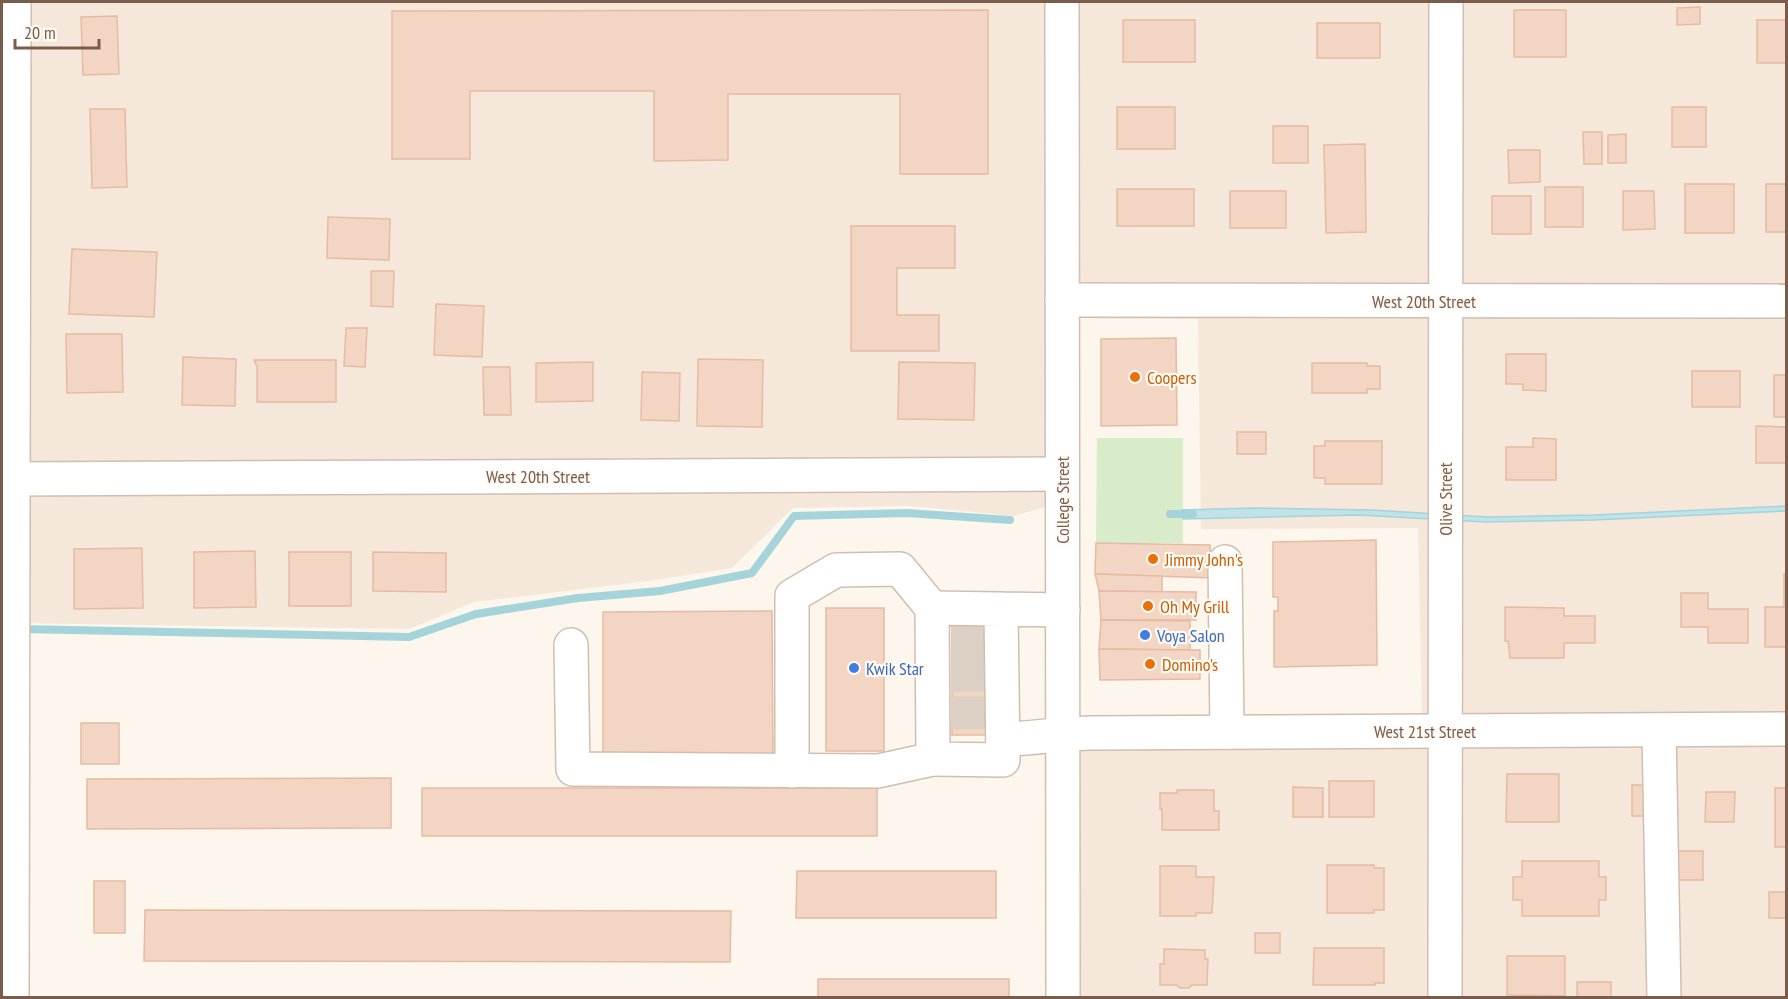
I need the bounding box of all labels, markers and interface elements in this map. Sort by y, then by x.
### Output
scale bar [15,12,99,50]
text: 20 m [24,21,56,44]
street label: West 20th Street [1372,290,1476,313]
place label: Coopers [1147,366,1197,389]
marker: Coopers [1128,370,1142,384]
street label: College Street [1051,456,1074,544]
street label: Olive Street [1434,462,1457,536]
street label: West 20th Street [486,465,590,488]
place label: Jimmy John's [1164,548,1243,571]
marker: Jimmy John's [1146,552,1160,566]
place label: Oh My Grill [1160,595,1230,618]
marker: Oh My Grill [1141,599,1155,613]
place label: Voya Salon [1156,624,1225,647]
marker: Voya Salon [1138,628,1152,642]
place label: Domino's [1162,653,1218,676]
place label: Kwik Star [866,657,924,680]
marker: Domino's [1143,657,1157,671]
marker: Kwik Star [847,661,861,675]
street label: West 21st Street [1374,720,1476,743]

